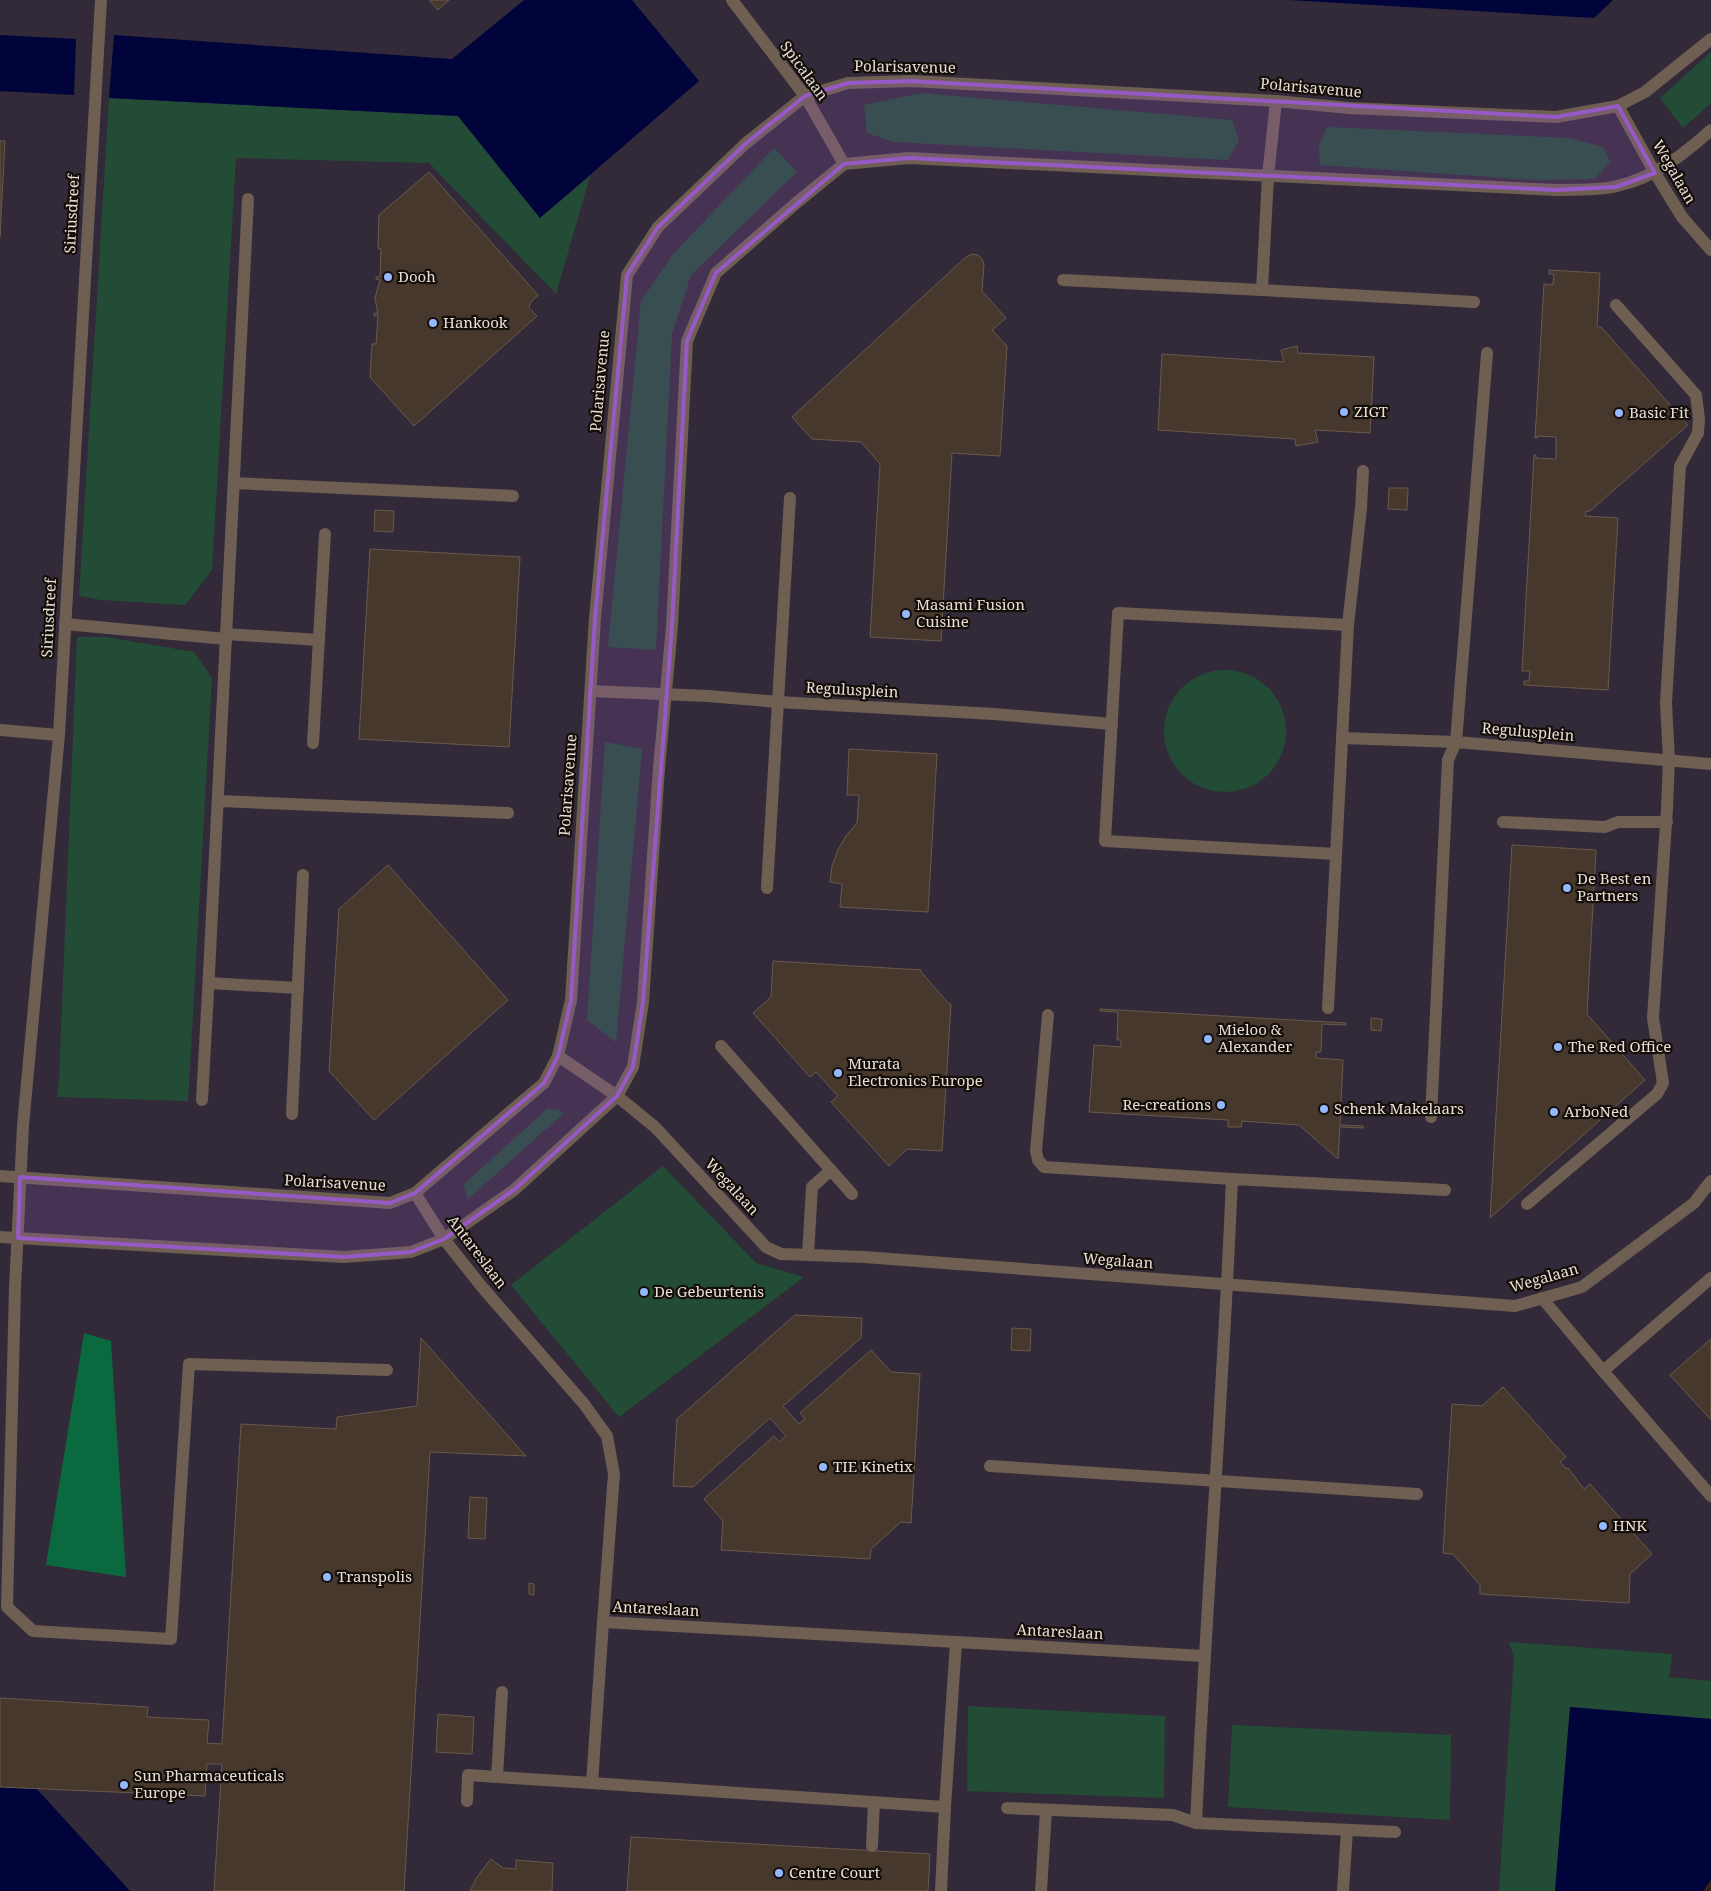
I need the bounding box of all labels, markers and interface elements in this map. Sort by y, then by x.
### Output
street label: Spicalaan [776,37,833,105]
street label: Polarisavenue [854,55,956,77]
street label: Polarisavenue [1259,73,1363,101]
street label: Wegalaan [1649,136,1701,207]
street label: Siriusdreef [59,173,83,254]
place label: Dooh [398,266,436,286]
marker: Dooh [382,271,394,283]
place label: Hankook [443,312,508,332]
marker: Hankook [427,317,439,329]
street label: Polarisavenue [585,329,613,433]
place label: ZIGT [1354,401,1388,421]
place label: Basic Fit [1629,402,1689,422]
marker: ZIGT [1338,406,1350,418]
marker: Basic Fit [1613,407,1625,419]
street label: Siriusdreef [36,577,60,658]
place label: Masami Fusion Cuisine [916,594,1025,631]
marker: Masami Fusion Cuisine [900,608,912,620]
street label: Regulusplein [805,677,899,701]
street label: Regulusplein [1481,717,1575,745]
street label: Polarisavenue [553,733,581,836]
place label: De Best en Partners [1577,868,1652,905]
marker: De Best en Partners [1561,882,1573,894]
place label: Mieloo & Alexander [1218,1019,1292,1056]
marker: Mieloo & Alexander [1202,1033,1214,1045]
place label: The Red Office [1568,1036,1671,1056]
marker: The Red Office [1552,1041,1564,1053]
place label: Murata Electronics Europe [848,1053,983,1090]
marker: Murata Electronics Europe [832,1067,844,1079]
place label: Re-creations [1122,1094,1211,1114]
place label: Schenk Makelaars [1334,1098,1464,1118]
marker: Re-creations [1215,1099,1227,1111]
place label: ArboNed [1564,1101,1628,1121]
marker: Schenk Makelaars [1318,1103,1330,1115]
marker: ArboNed [1548,1106,1560,1118]
street label: Wegalaan [701,1154,764,1219]
street label: Polarisavenue [284,1169,386,1195]
street label: Antareslaan [444,1211,512,1292]
street label: Wegalaan [1082,1248,1154,1272]
street label: Wegalaan [1507,1258,1581,1296]
place label: De Gebeurtenis [654,1281,764,1301]
marker: De Gebeurtenis [638,1286,650,1298]
place label: TIE Kinetix [833,1456,913,1476]
marker: TIE Kinetix [817,1461,829,1473]
place label: HNK [1613,1515,1647,1535]
marker: HNK [1597,1520,1609,1532]
place label: Transpolis [337,1566,412,1586]
marker: Transpolis [321,1571,333,1583]
street label: Antareslaan [612,1596,700,1620]
street label: Antareslaan [1016,1619,1104,1643]
place label: Sun Pharmaceuticals Europe [134,1765,284,1802]
marker: Sun Pharmaceuticals Europe [118,1779,130,1791]
place label: Centre Court [789,1862,880,1882]
marker: Centre Court [773,1867,785,1879]

